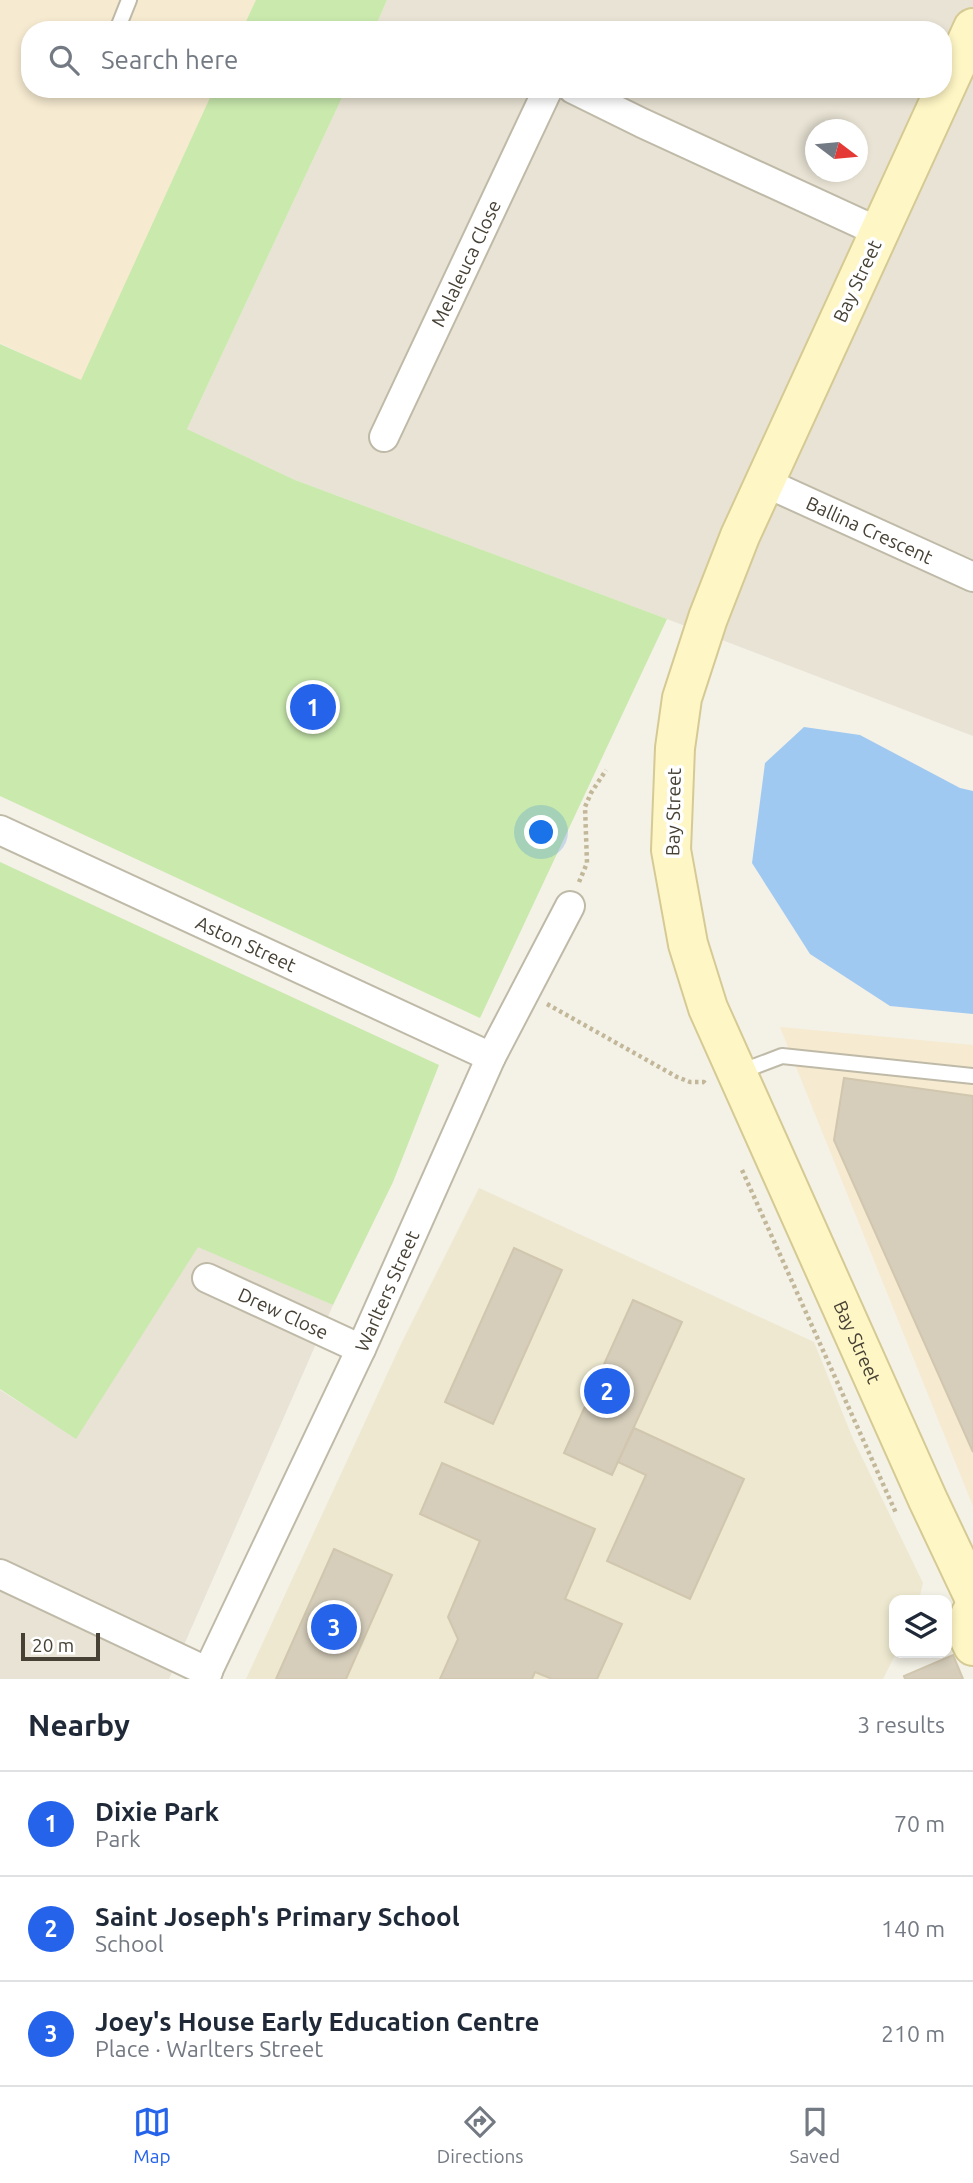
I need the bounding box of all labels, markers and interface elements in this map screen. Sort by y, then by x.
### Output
search box [21,21,952,98]
icon: search [45,41,83,79]
text: Search here [101,45,238,74]
north arrow [805,119,868,182]
street label: Melaleuca Close [427,196,505,330]
street label: Bay Street [828,236,886,326]
street label: Ballina Crescent [803,492,937,569]
pin: 1 [290,681,336,733]
street label: Bay Street [661,767,685,856]
your location [524,815,558,849]
street label: Aston Street [192,911,300,977]
street label: Warlters Street [350,1227,424,1355]
street label: Drew Close [235,1283,332,1343]
street label: Bay Street [829,1297,886,1387]
pin: 2 [584,1365,630,1417]
map controls [889,1595,952,1658]
button: layers [889,1595,952,1658]
pin: 3 [311,1601,357,1653]
scale bar [21,1630,100,1662]
text: 20 m [32,1634,74,1656]
text: Nearby [28,1708,130,1742]
text: 3 results [857,1712,945,1737]
text: Dixie Park [95,1797,219,1826]
text: 1 [45,1811,57,1836]
text: 70 m [894,1811,945,1836]
text: Park [95,1826,141,1851]
text: Saint Joseph's Primary School [95,1902,460,1931]
text: 2 [45,1916,57,1941]
text: 140 m [881,1916,945,1941]
text: School [95,1931,164,1956]
text: Joey's House Early Education Centre [95,2007,540,2036]
text: 3 [45,2021,57,2046]
text: 210 m [881,2021,945,2046]
text: Place · Warlters Street [95,2036,323,2061]
tab: Map [133,2103,171,2167]
tab: Directions [437,2103,524,2167]
tab: Saved [789,2103,840,2167]

